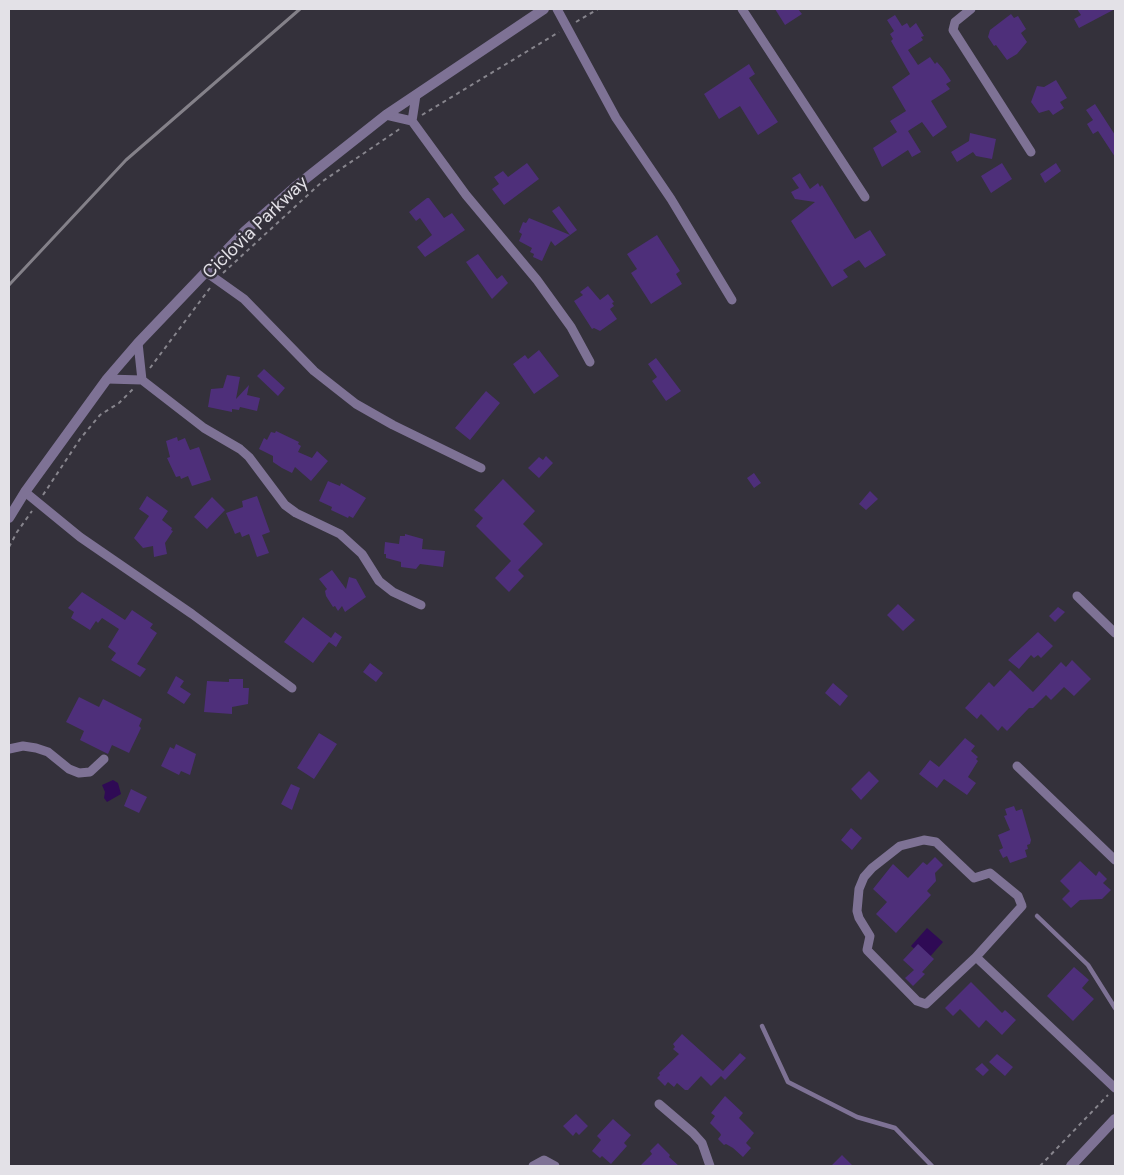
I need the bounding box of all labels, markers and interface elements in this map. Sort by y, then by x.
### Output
street label: Ciclovia Parkway [199,172,313,284]

